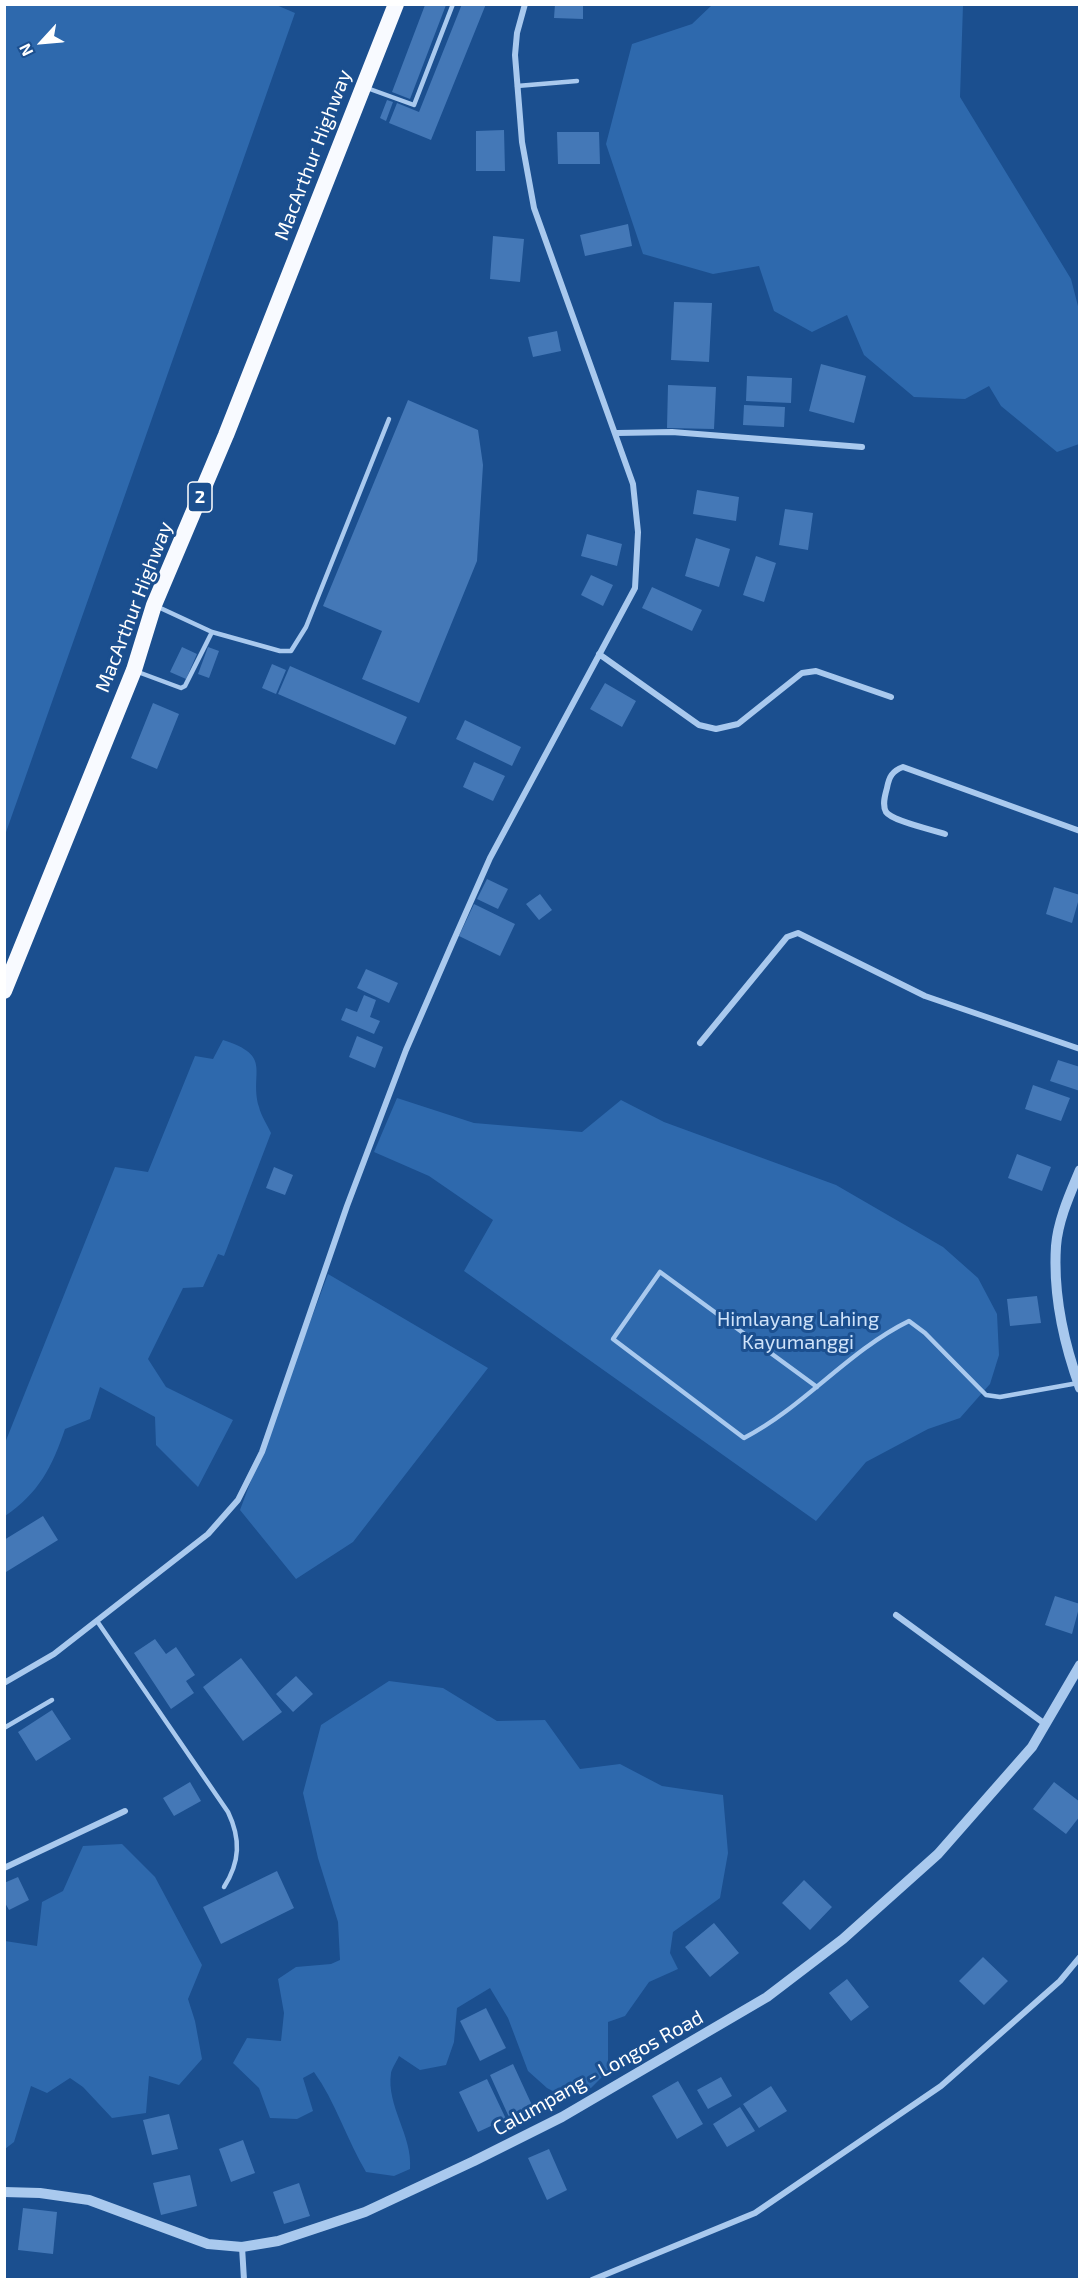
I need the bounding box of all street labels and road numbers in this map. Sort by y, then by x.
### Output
street label: MacArthur Highway [269,66,357,244]
road number: 2 [188,482,212,512]
street label: MacArthur Highway [90,518,178,696]
street label: Calumpang - Longos Road [489,2005,707,2141]

